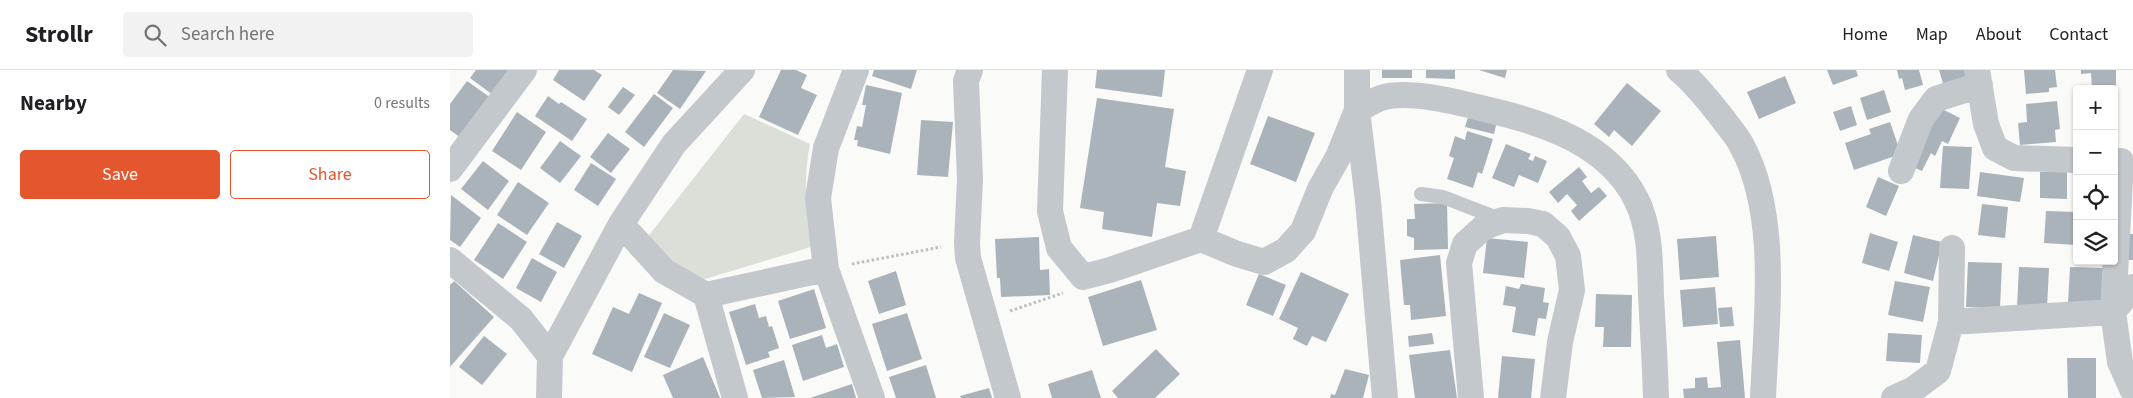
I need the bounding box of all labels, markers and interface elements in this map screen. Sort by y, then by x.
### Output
search box [123,12,473,57]
text: Strollr [25,17,93,52]
icon: search [141,21,169,49]
text: Search here [181,21,274,48]
text: Home [1842,22,1888,47]
text: Map [1916,22,1948,47]
text: About [1976,22,2021,47]
text: Contact [2049,22,2108,47]
map controls [2073,85,2118,265]
button: + [2073,85,2118,130]
text: Nearby [20,88,87,118]
text: 0 results [374,92,430,114]
button: − [2073,130,2118,175]
button: Save [20,150,220,199]
button: Share [230,150,430,199]
button: locate [2073,175,2118,220]
button: layers [2073,220,2118,265]

